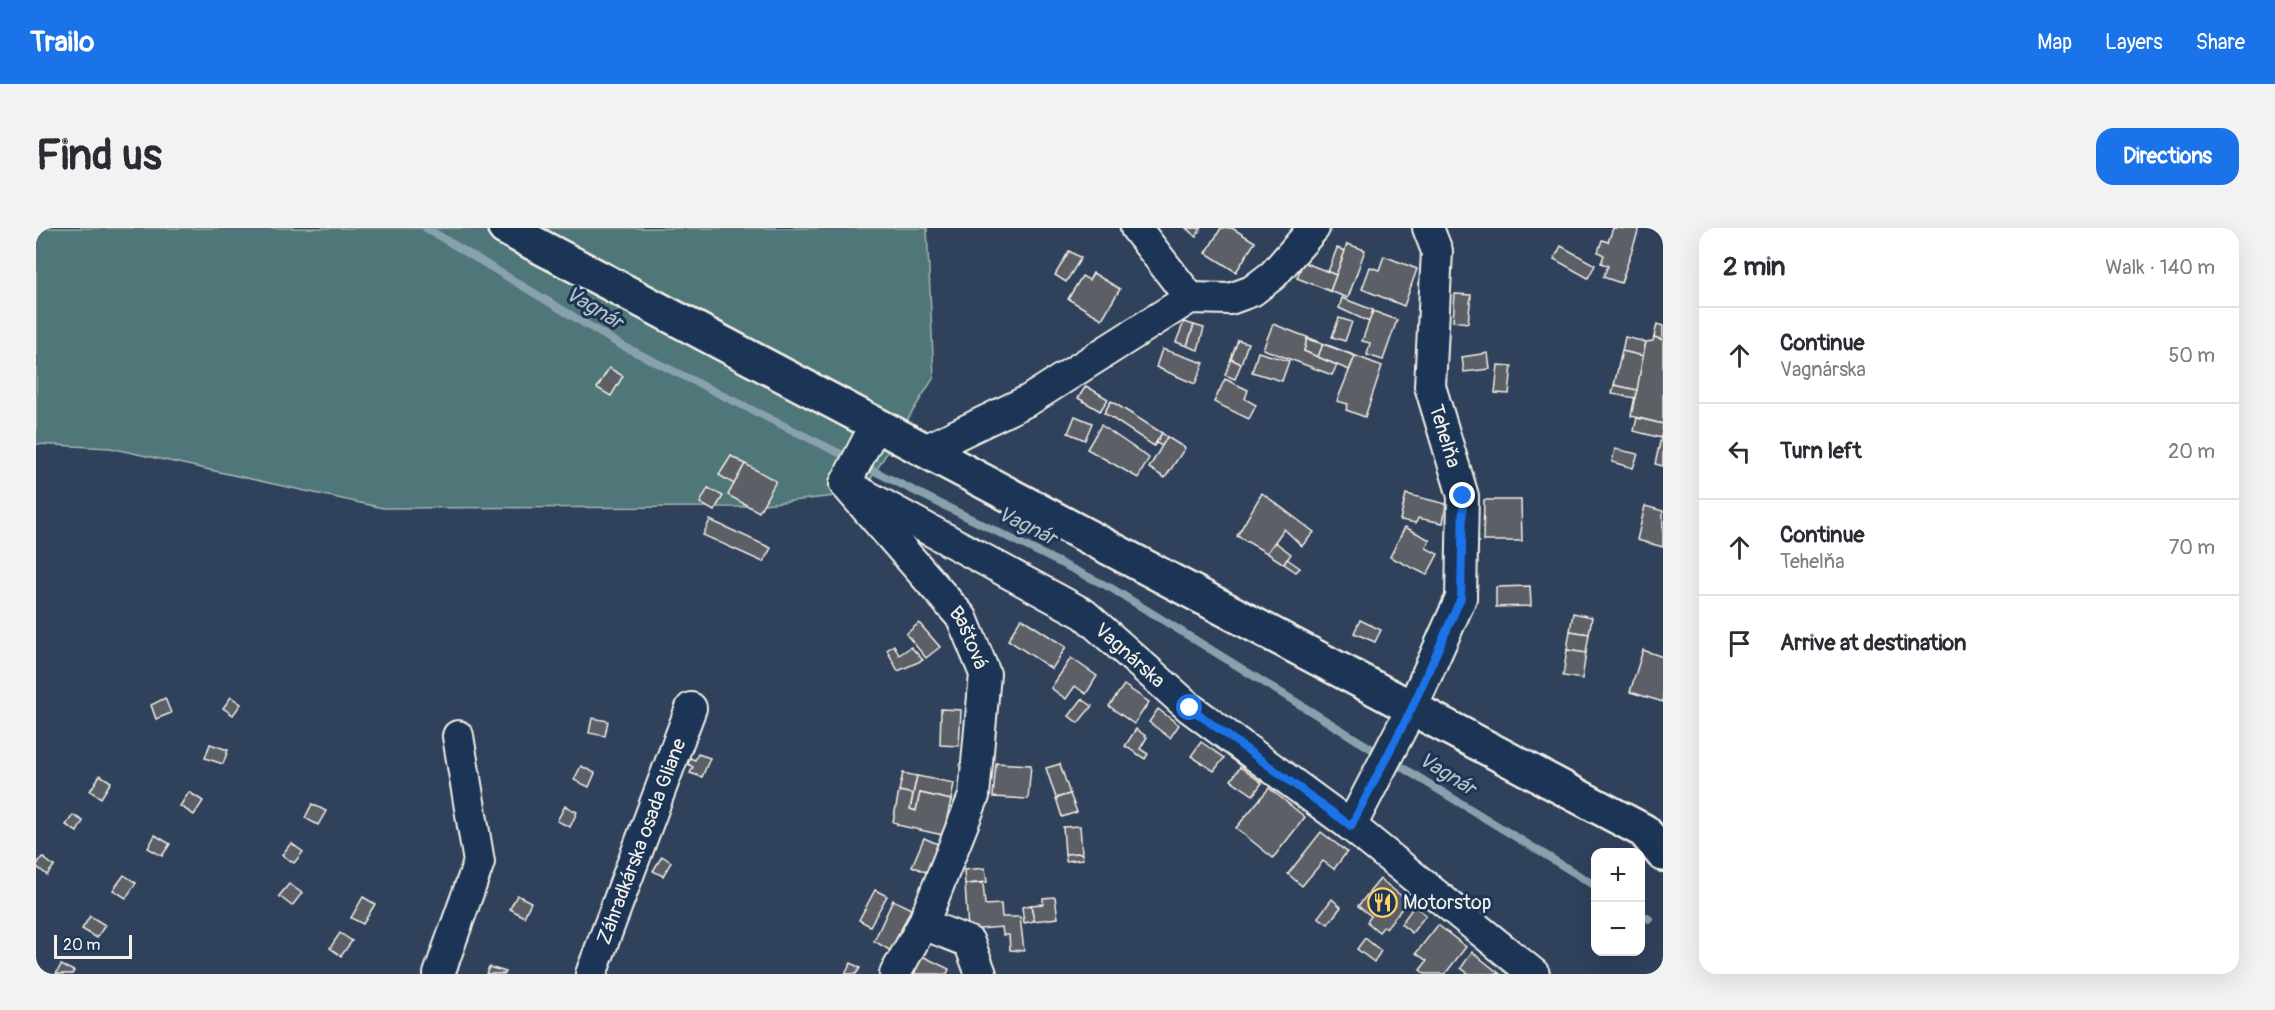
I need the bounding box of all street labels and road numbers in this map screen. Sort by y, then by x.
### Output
street label: Tehelňa [1424,401,1466,471]
street label: Baštová [944,600,994,673]
street label: Vagnárska [1090,617,1171,693]
street label: Záhradkárska osada Gliane [591,734,691,948]

